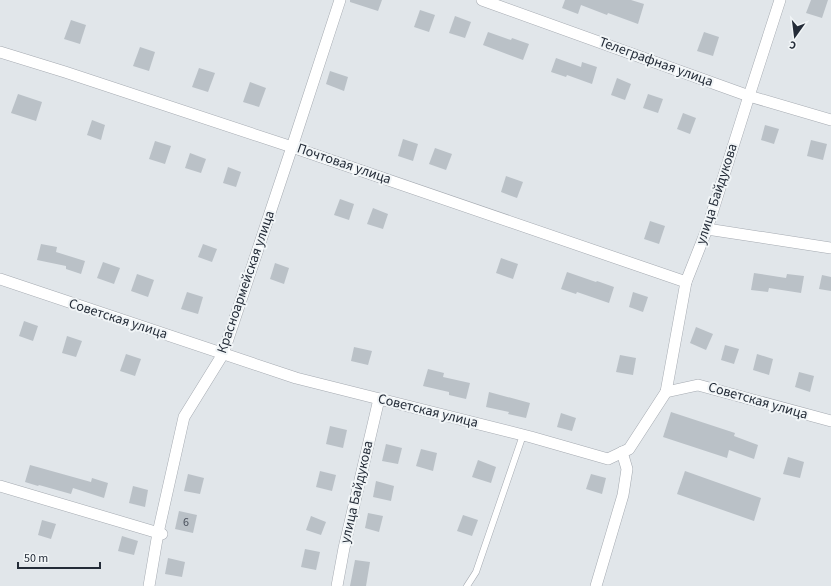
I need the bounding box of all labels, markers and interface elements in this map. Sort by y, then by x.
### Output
north arrow [775,16,815,56]
street label: Телеграфная улица [596,32,716,92]
text: С [787,37,798,53]
street label: Почтовая улица [294,139,394,189]
street label: улица Байдукова [691,141,743,247]
street label: Красноармейская улица [212,208,280,356]
street label: Советская улица [66,294,170,344]
street label: Советская улица [706,377,810,425]
street label: Советская улица [376,389,480,433]
street label: улица Байдукова [335,439,379,545]
house number: 6 [183,514,189,531]
scale bar [18,544,100,570]
text: 50 m [24,550,48,567]

